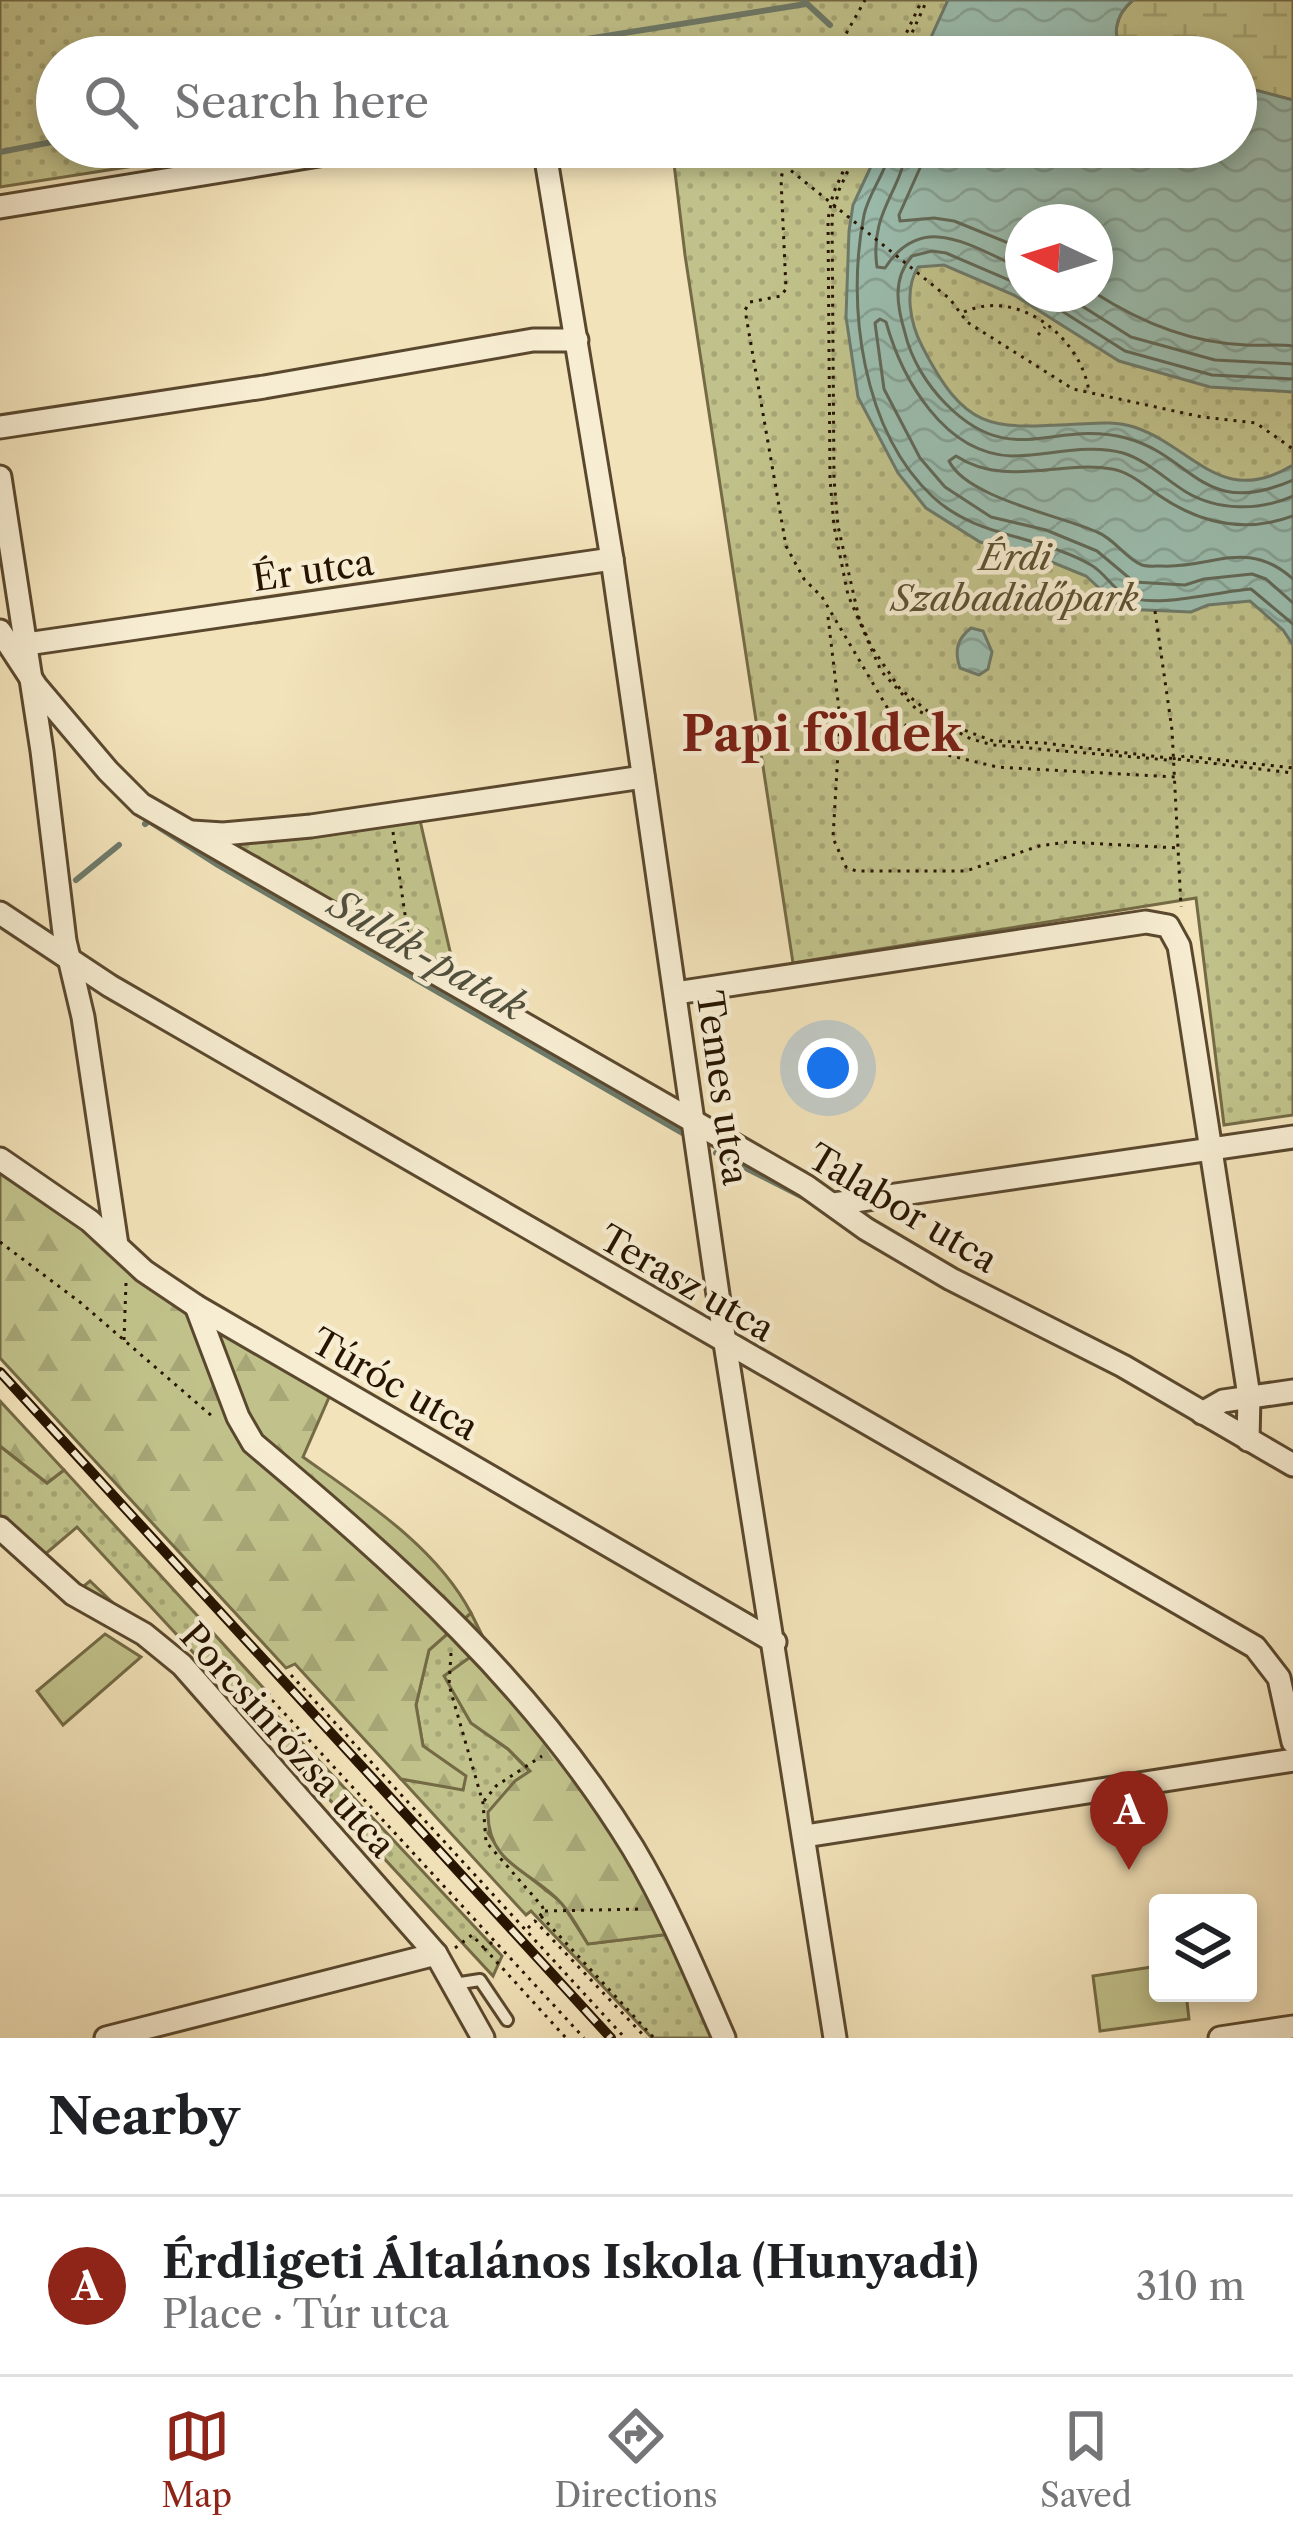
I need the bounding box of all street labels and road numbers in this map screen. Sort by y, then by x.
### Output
street label: Ér utca [250,540,376,600]
street label: Temes utca [688,988,758,1188]
street label: Talabor utca [800,1134,1006,1282]
street label: Terasz utca [592,1215,782,1351]
street label: Túróc utca [304,1319,486,1449]
street label: Porcsinrózsa utca [171,1614,405,1866]

